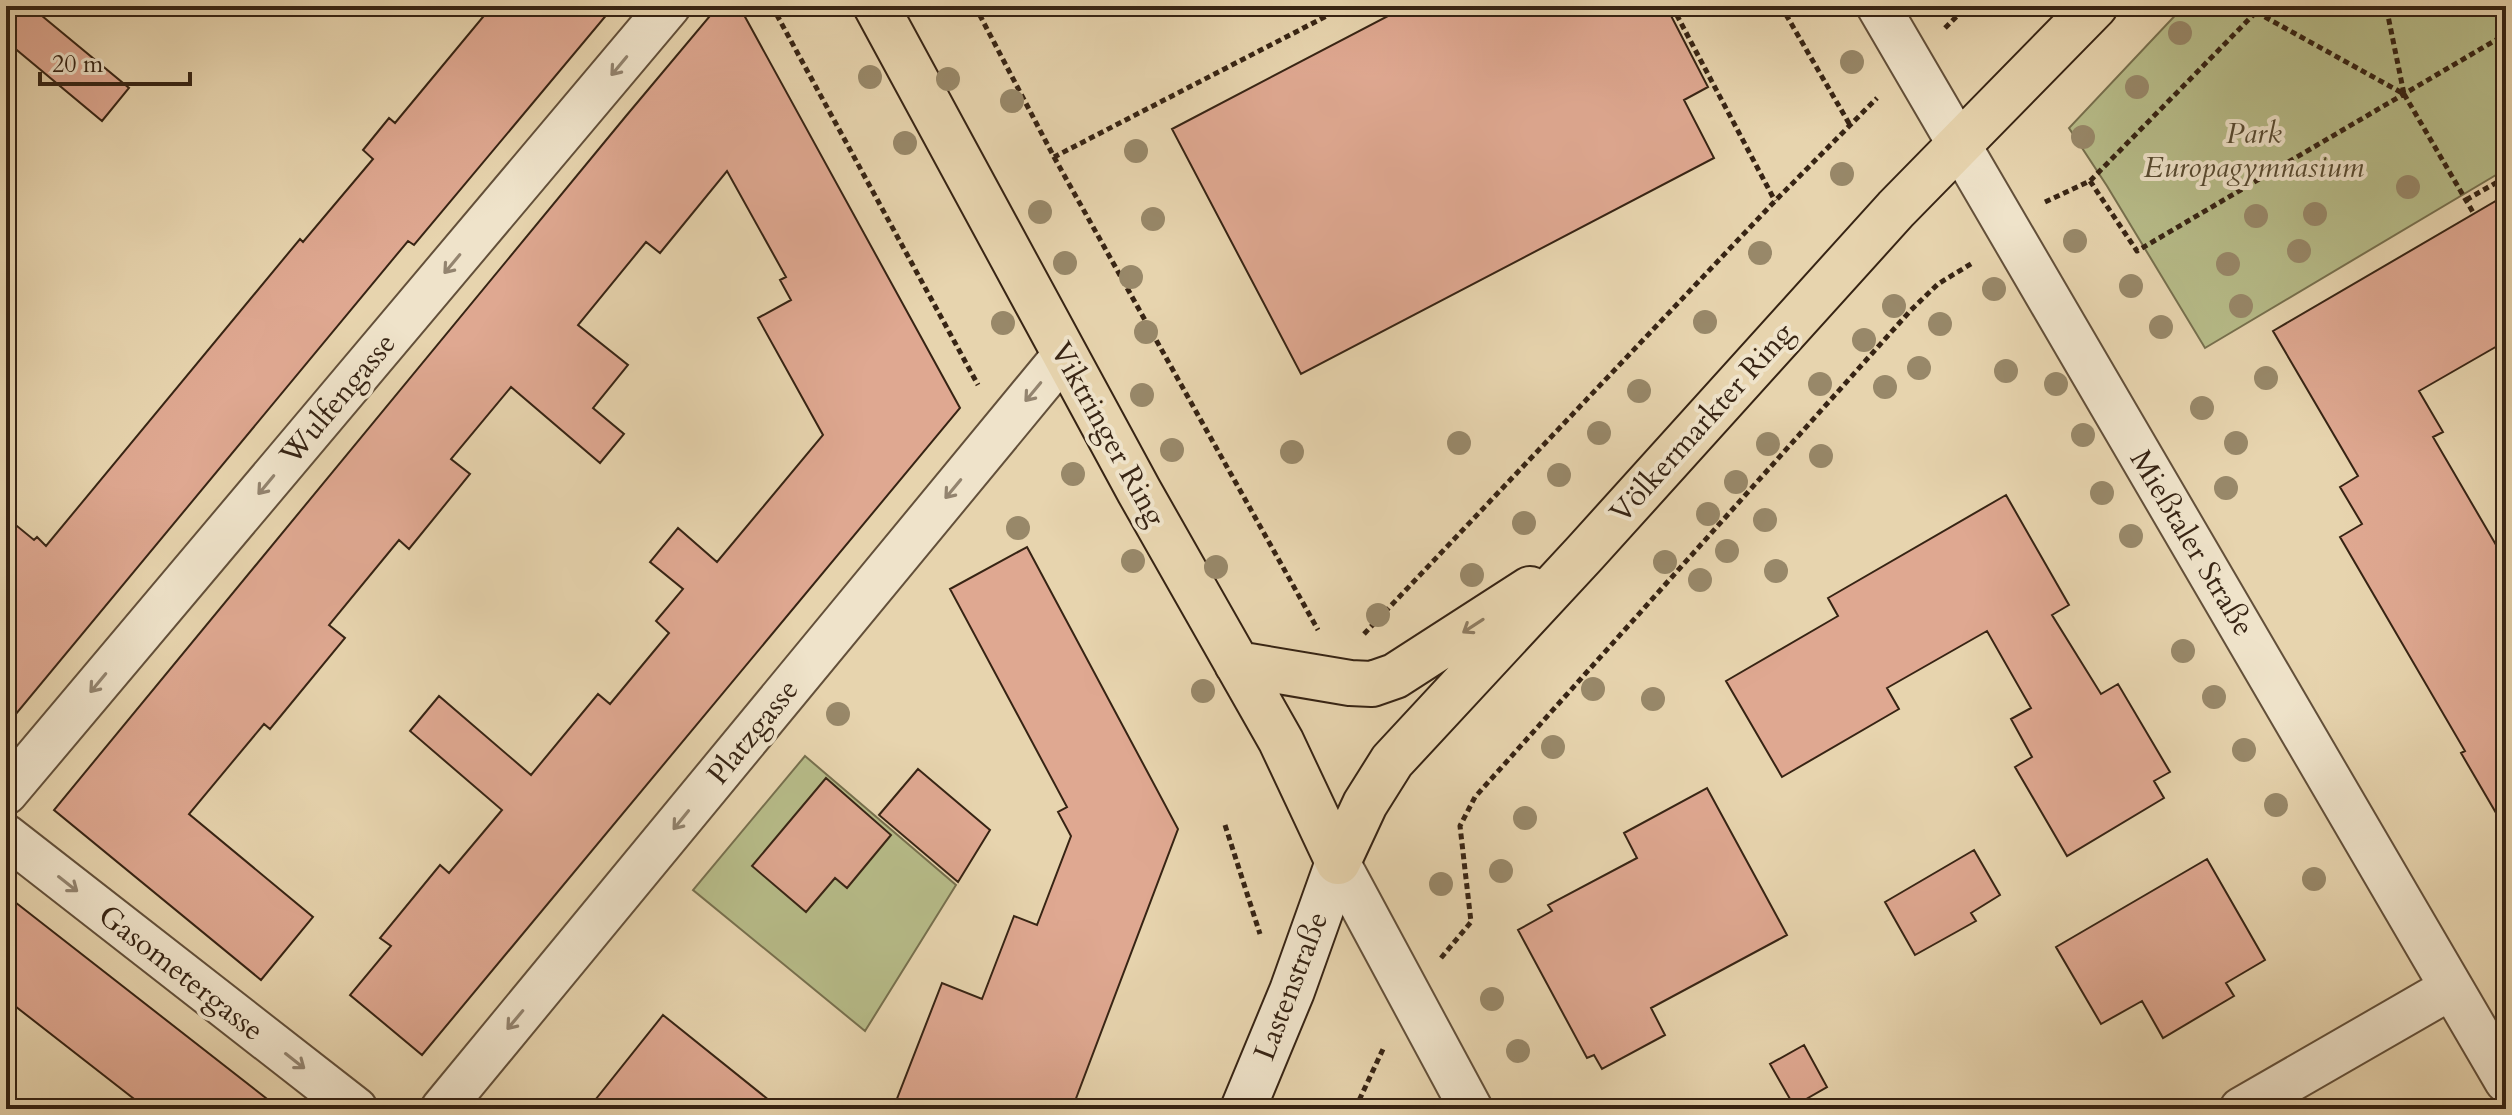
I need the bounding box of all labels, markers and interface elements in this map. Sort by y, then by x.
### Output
scale bar [40,36,190,86]
text: 20 m [52,48,104,81]
one-way arrow [610,55,628,75]
park label: Park Europagymnasium [2144,113,2365,188]
one-way arrow [443,254,461,274]
street label: Völkermarkter Ring [1601,314,1803,532]
street label: Wulfengasse [270,324,405,474]
street label: Viktringer Ring [1040,334,1176,534]
one-way arrow [1025,381,1042,402]
street label: Mießtaler Straße [2120,442,2264,644]
one-way arrow [257,474,275,494]
one-way arrow [944,479,962,499]
one-way arrow [1462,618,1485,634]
street label: Platzgasse [698,671,808,793]
one-way arrow [89,673,107,693]
one-way arrow [672,809,690,829]
one-way arrow [56,876,78,893]
street label: Gasometergasse [90,895,272,1051]
street label: Lastenstraße [1244,906,1338,1066]
one-way arrow [506,1009,524,1030]
one-way arrow [284,1053,305,1070]

